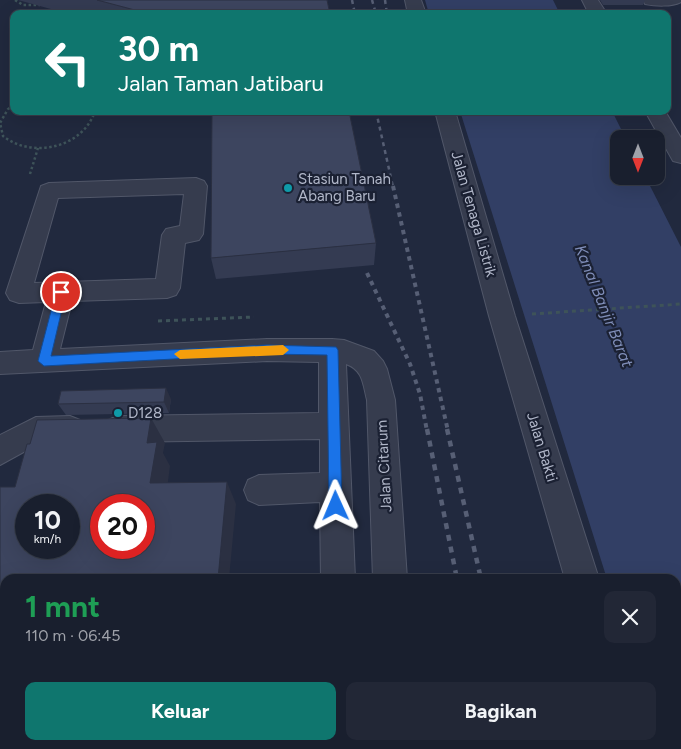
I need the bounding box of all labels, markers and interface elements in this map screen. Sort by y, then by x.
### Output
text: 30 m [118,28,199,70]
icon: left [35,30,100,95]
text: Jalan Taman Jatibaru [118,70,324,97]
north arrow [610,130,665,185]
map controls [610,130,665,185]
street label: Jalan Tenaga Listrik [447,149,501,280]
place label: Stasiun Tanah Abang Baru [298,170,391,205]
marker: Stasiun Tanah Abang Baru [282,182,294,194]
water label: Kanal Banjir Barat [571,242,638,371]
pin [40,271,82,313]
icon: arrive [47,278,75,306]
place label: D128 [128,404,162,422]
marker: D128 [112,407,124,419]
street label: Jalan Bakti [523,410,561,484]
street label: Jalan Citarum [373,419,395,513]
position arrow [309,479,361,531]
speed limit sign: 20 [90,494,155,559]
text: 10 [34,505,61,535]
text: km/h [34,532,61,546]
text: 1 mnt [25,588,100,625]
button: close [604,591,656,643]
text: 110 m · 06:45 [25,626,121,645]
button: Keluar [25,682,336,740]
button: Bagikan [346,682,656,740]

